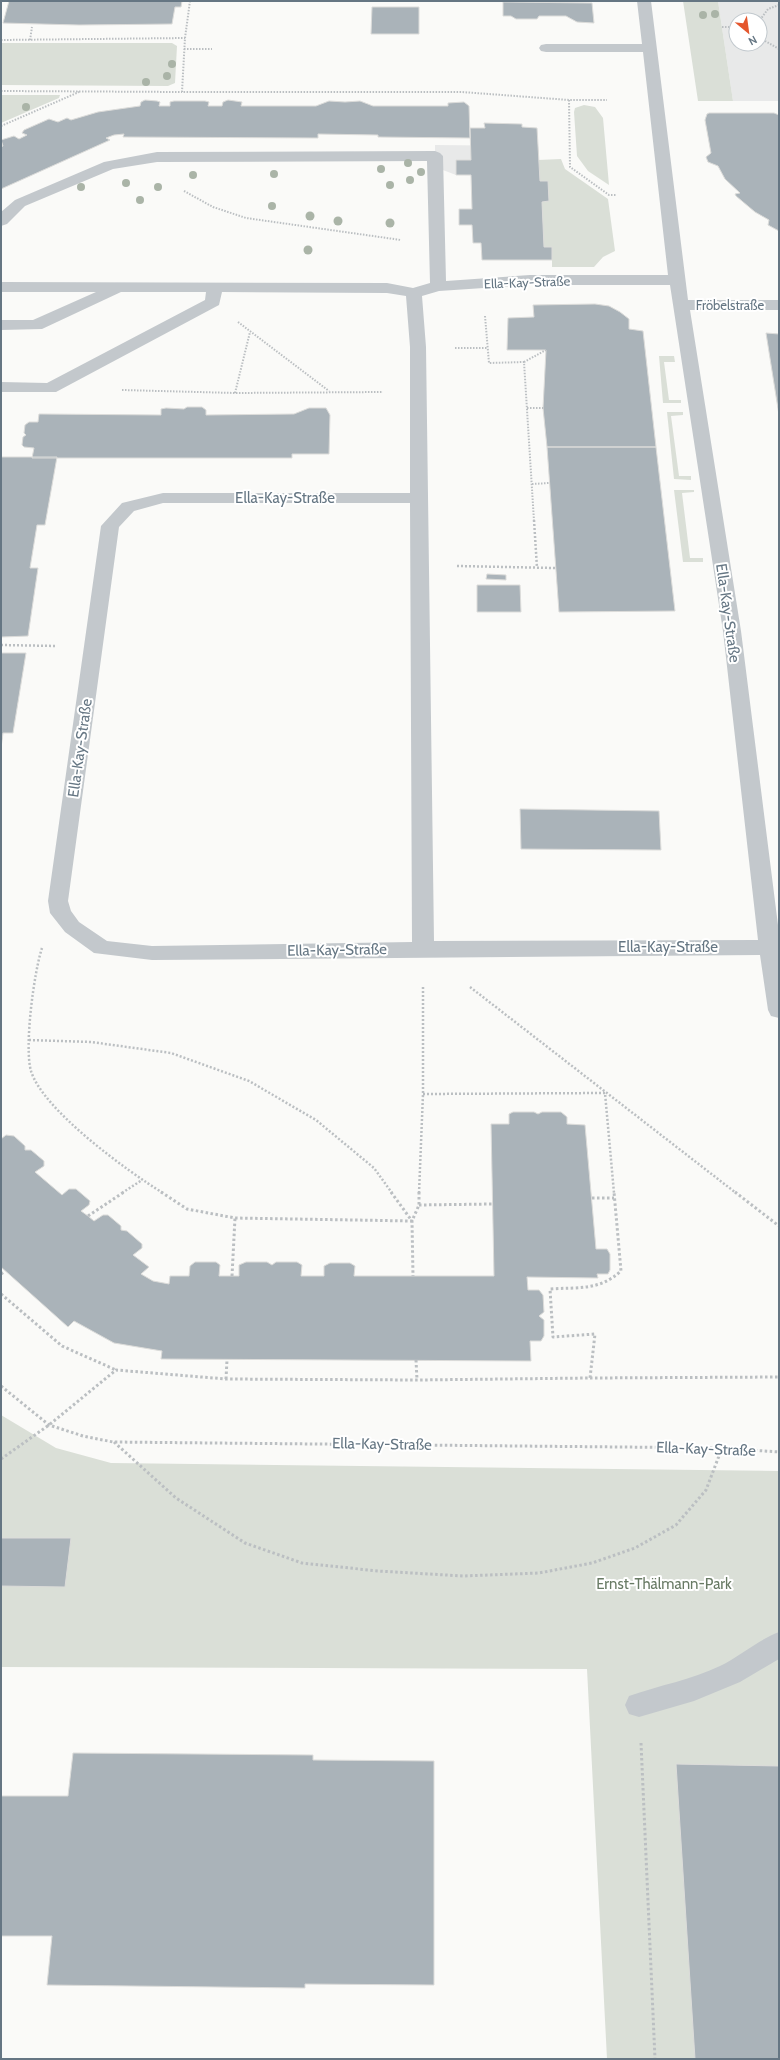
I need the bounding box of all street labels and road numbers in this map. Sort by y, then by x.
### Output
street label: Ella-Kay-Straße [484,272,571,292]
street label: Fröbelstraße [696,297,765,313]
street label: Ella-Kay-Straße [235,489,335,507]
street label: Ella-Kay-Straße [712,562,744,664]
street label: Ella-Kay-Straße [64,697,96,799]
street label: Ella-Kay-Straße [618,938,718,956]
street label: Ella-Kay-Straße [287,940,387,960]
street label: Ella-Kay-Straße [332,1434,432,1454]
street label: Ella-Kay-Straße [656,1438,756,1460]

